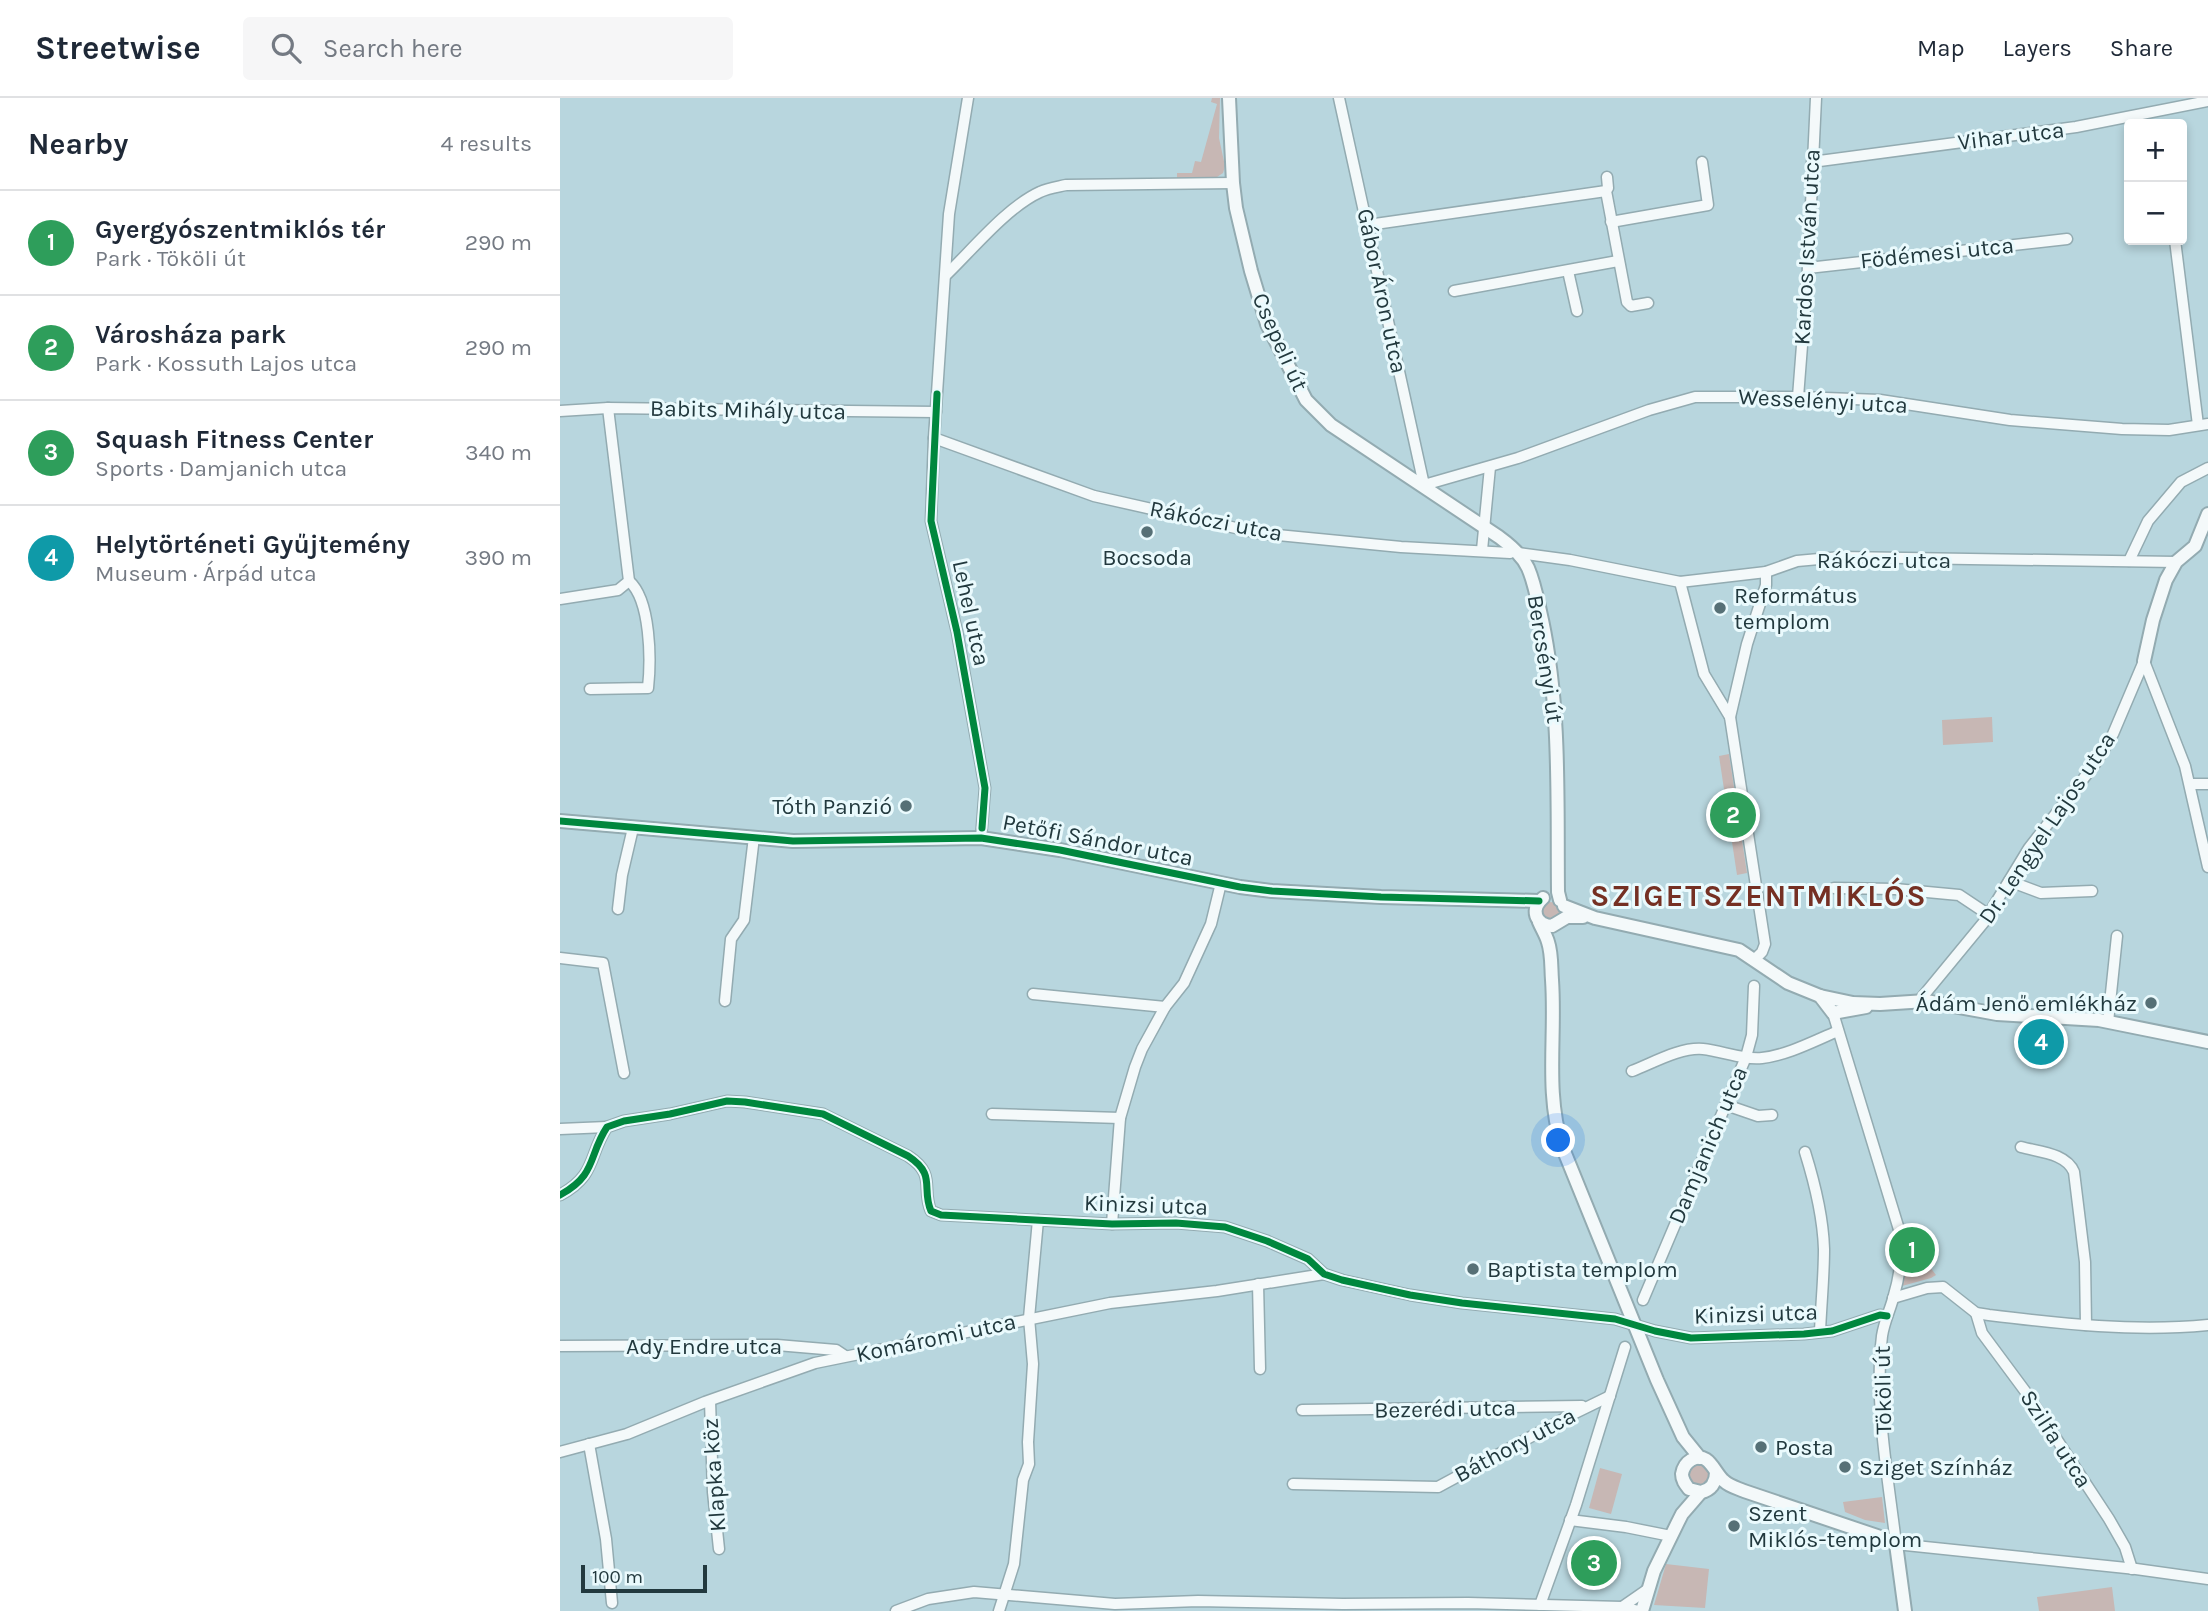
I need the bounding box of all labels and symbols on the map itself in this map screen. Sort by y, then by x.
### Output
street label: Vihar utca [1956,116,2066,156]
street label: Kardos István utca [1788,148,1826,346]
street label: Gábor Áron utca [1351,206,1413,376]
street label: Födémesi utca [1859,232,2015,274]
street label: Csepeli út [1246,289,1314,396]
street label: Wesselényi utca [1737,383,1909,419]
street label: Babits Mihály utca [650,395,846,425]
street label: Rákóczi utca [1147,495,1285,547]
marker: Bocsoda [1139,524,1155,540]
place label: Bocsoda [1102,544,1192,571]
street label: Rákóczi utca [1817,547,1951,574]
street label: Lehel utca [947,558,995,668]
place label: Református templom [1734,582,1858,635]
street label: Bercsényi út [1522,593,1569,725]
marker: Református templom [1712,600,1728,616]
street label: Dr. Lengyel Lajos utca [1973,727,2121,929]
pin: 2 [1710,789,1756,841]
place label: Tóth Panzió [772,793,892,820]
marker: Tóth Panzió [898,798,914,814]
street label: Petőfi Sándor utca [1000,808,1196,872]
district label: SZIGETSZENTMIKLÓS [1590,877,1928,914]
place label: Ádám Jenő emlékház [1916,990,2137,1017]
marker: Ádám Jenő emlékház [2143,995,2159,1011]
pin: 4 [2018,1016,2064,1068]
street label: Damjanich utca [1663,1062,1753,1228]
your location [1541,1123,1575,1157]
street label: Kinizsi utca [1084,1189,1208,1221]
pin: 1 [1889,1224,1935,1276]
place label: Baptista templom [1487,1256,1678,1283]
marker: Baptista templom [1465,1261,1481,1277]
street label: Kinizsi utca [1694,1298,1818,1330]
street label: Komáromi utca [854,1308,1018,1368]
street label: Ady Endre utca [626,1333,782,1360]
street label: Tököli út [1869,1345,1897,1435]
street label: Szilfa utca [2014,1385,2098,1493]
street label: Bezerédi utca [1374,1394,1516,1424]
street label: Báthory utca [1450,1402,1580,1488]
street label: Klapka köz [697,1417,731,1533]
place label: Posta [1775,1434,1834,1461]
marker: Posta [1753,1439,1769,1455]
place label: Sziget Színház [1859,1454,2013,1481]
marker: Sziget Színház [1837,1459,1853,1475]
place label: Szent Miklós-templom [1748,1500,1922,1553]
marker: Szent Miklós-templom [1726,1518,1742,1534]
pin: 3 [1571,1537,1617,1589]
scale bar [581,1562,707,1594]

